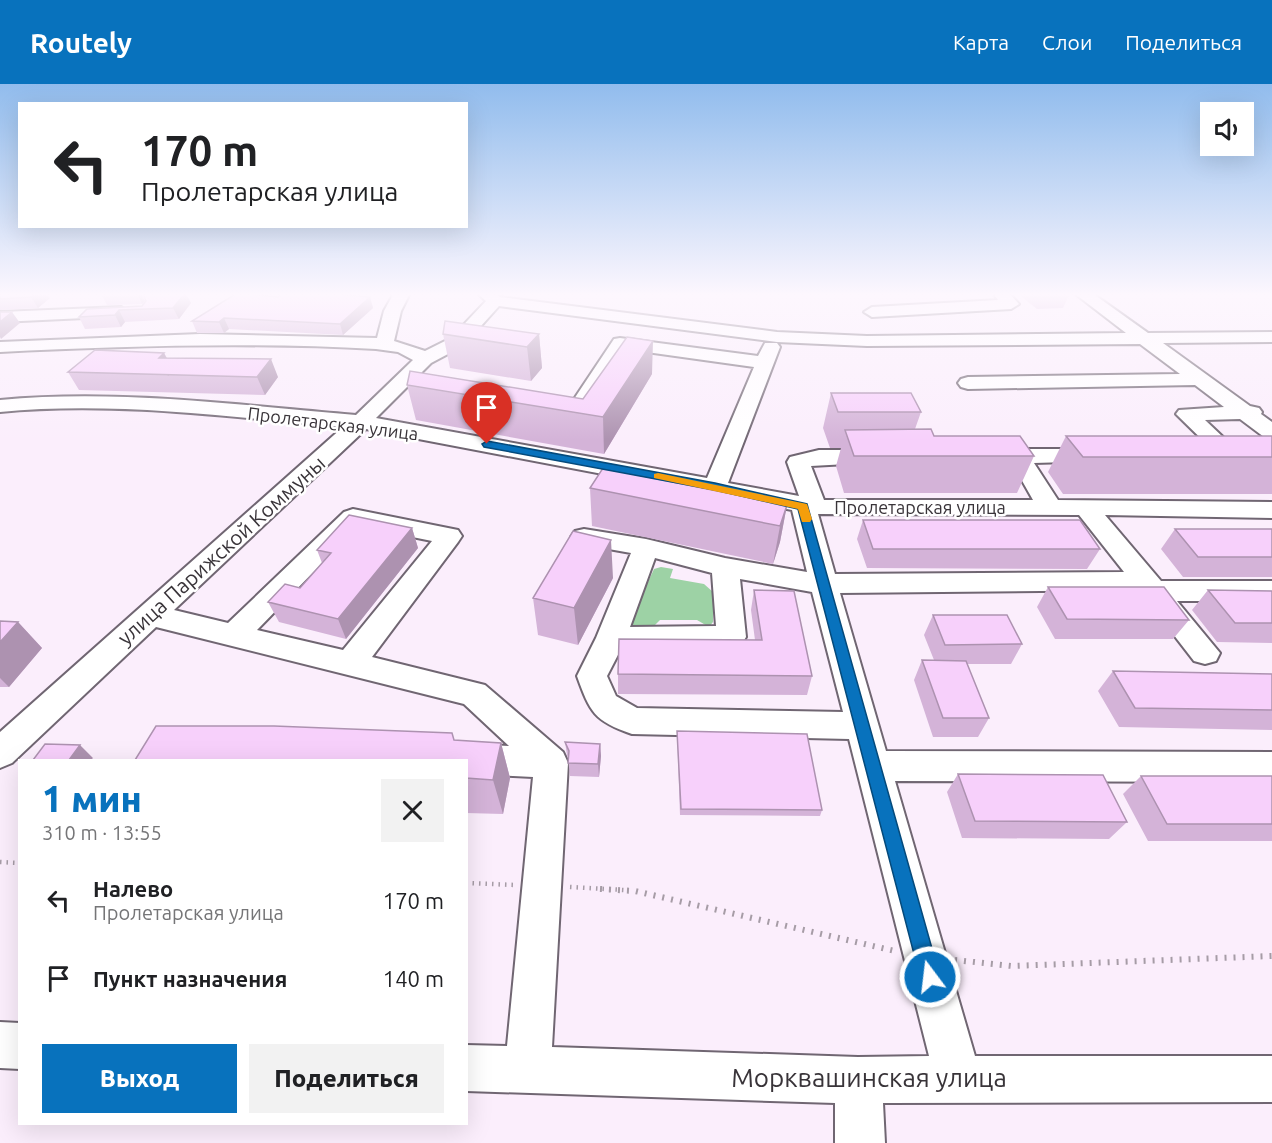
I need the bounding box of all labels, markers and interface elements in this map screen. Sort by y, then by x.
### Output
text: Routely [30,27,132,58]
text: Карта [953,30,1009,54]
text: Слои [1042,30,1092,54]
text: Поделиться [1125,30,1242,54]
map controls [1200,102,1254,156]
button: sound [1200,102,1254,156]
icon: left [42,126,120,204]
text: 170 m [141,127,258,174]
text: Пролетарская улица [141,176,399,206]
pin [461,382,512,444]
icon: arrive [470,391,503,424]
street label: Пролетарская улица [247,403,419,443]
street label: улица Парижской Коммуны [112,451,330,649]
street label: Пролетарская улица [834,497,1006,517]
text: 1 мин [42,778,142,819]
button: close [381,779,444,842]
text: 310 m · 13:55 [42,821,162,844]
text: Налево [93,876,173,901]
icon: left [42,884,75,917]
text: 170 m [383,888,444,913]
text: Пролетарская улица [93,901,284,924]
position arrow [898,945,962,1009]
icon: arrive [42,962,75,995]
text: Пункт назначения [93,966,287,991]
text: 140 m [383,966,444,991]
button: Выход [42,1044,237,1113]
button: Поделиться [249,1044,444,1113]
street label: Морквашинская улица [731,1063,1007,1092]

